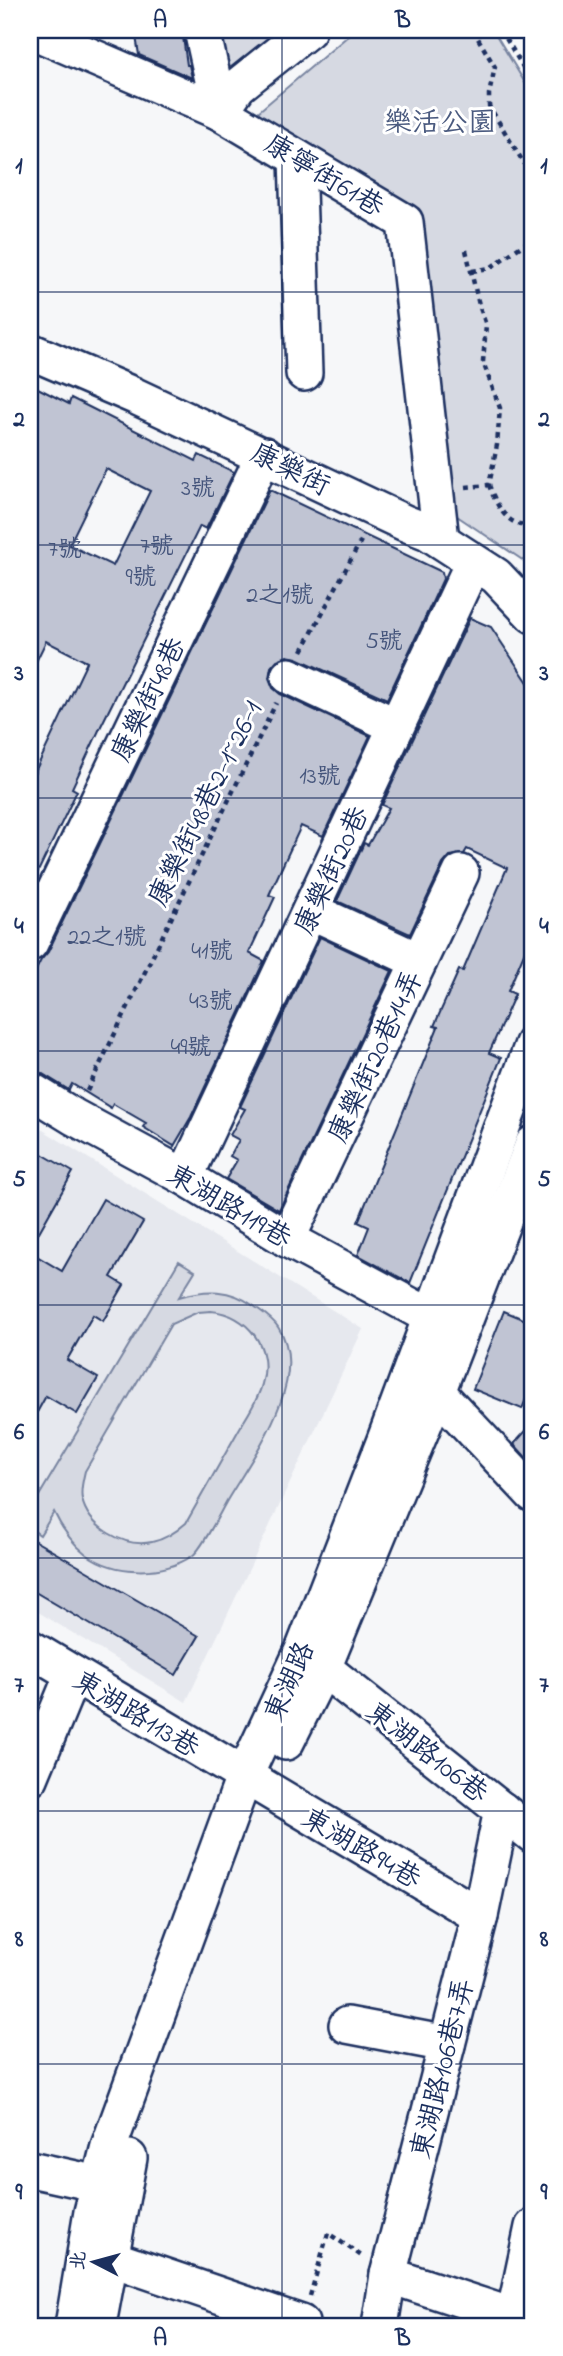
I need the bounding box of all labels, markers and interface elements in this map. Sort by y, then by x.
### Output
text: A [153,5,167,38]
text: B [394,5,411,38]
park label: 樂活公園 [384,104,496,145]
street label: 康寧街61巷 [256,125,392,229]
text: 1 [15,151,23,184]
text: 1 [540,151,548,184]
text: 2 [12,404,25,437]
text: 2 [537,404,550,437]
street label: 康樂街 [243,434,336,508]
house number: 3號 [181,472,215,507]
house number: 7號 [140,530,174,565]
house number: 7號 [48,533,82,568]
house number: 9號 [125,561,157,596]
house number: 2之1號 [246,579,314,614]
house number: 5號 [365,625,403,660]
street label: 康樂街48巷 [102,630,198,770]
text: 3 [13,658,24,691]
text: 3 [538,658,549,691]
street label: 康樂街48巷2-1~26-1 [140,695,275,914]
house number: 13號 [299,760,341,795]
street label: 康樂街20巷 [285,799,381,943]
text: 4 [14,911,24,944]
text: 4 [539,911,549,944]
house number: 22之1號 [67,921,147,956]
house number: 41號 [191,935,233,970]
street label: 康樂街20巷14弄 [319,964,435,1151]
house number: 43號 [189,985,233,1020]
house number: 49號 [170,1031,212,1066]
street label: 東湖路119巷 [158,1156,299,1261]
text: 5 [12,1164,26,1197]
text: 5 [537,1164,551,1197]
text: 6 [14,1417,25,1450]
text: 6 [539,1417,550,1450]
street label: 東湖路 [255,1636,327,1729]
street label: 東湖路113巷 [64,1662,207,1770]
text: 7 [14,1670,24,1703]
text: 7 [539,1670,549,1703]
street label: 東湖路106巷 [356,1693,497,1815]
street label: 東湖路94巷 [293,1799,429,1901]
text: 8 [14,1924,24,1957]
text: 8 [539,1924,549,1957]
street label: 東湖路106巷7弄 [402,1974,487,2163]
text: 9 [15,2177,24,2210]
text: 9 [540,2177,549,2210]
north arrow [60,2226,130,2296]
text: 北 [65,2250,94,2271]
text: A [153,2323,167,2356]
text: B [394,2323,411,2356]

